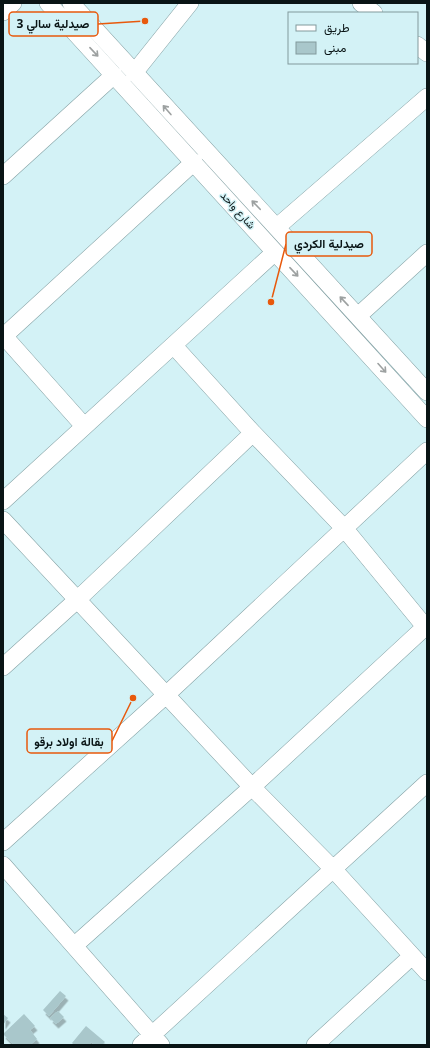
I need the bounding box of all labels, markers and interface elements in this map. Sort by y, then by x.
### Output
callout: صيدلية سالي 3 [9,12,98,36]
legend [288,12,418,64]
text: صيدلية سالي 3 [17,15,89,34]
text: طريق [324,19,350,36]
text: مبنى [324,39,346,56]
one-way arrow [89,47,98,57]
one-way arrow [163,105,172,115]
street label: شارع واحد [217,188,259,233]
one-way arrow [251,200,261,210]
callout: صيدلية الكردي [286,232,372,256]
text: صيدلية الكردي [294,235,364,254]
one-way arrow [290,267,299,277]
one-way arrow [340,296,349,306]
one-way arrow [377,363,386,373]
callout: بقالة اولاد برقو [27,729,112,753]
text: بقالة اولاد برقو [34,733,104,750]

